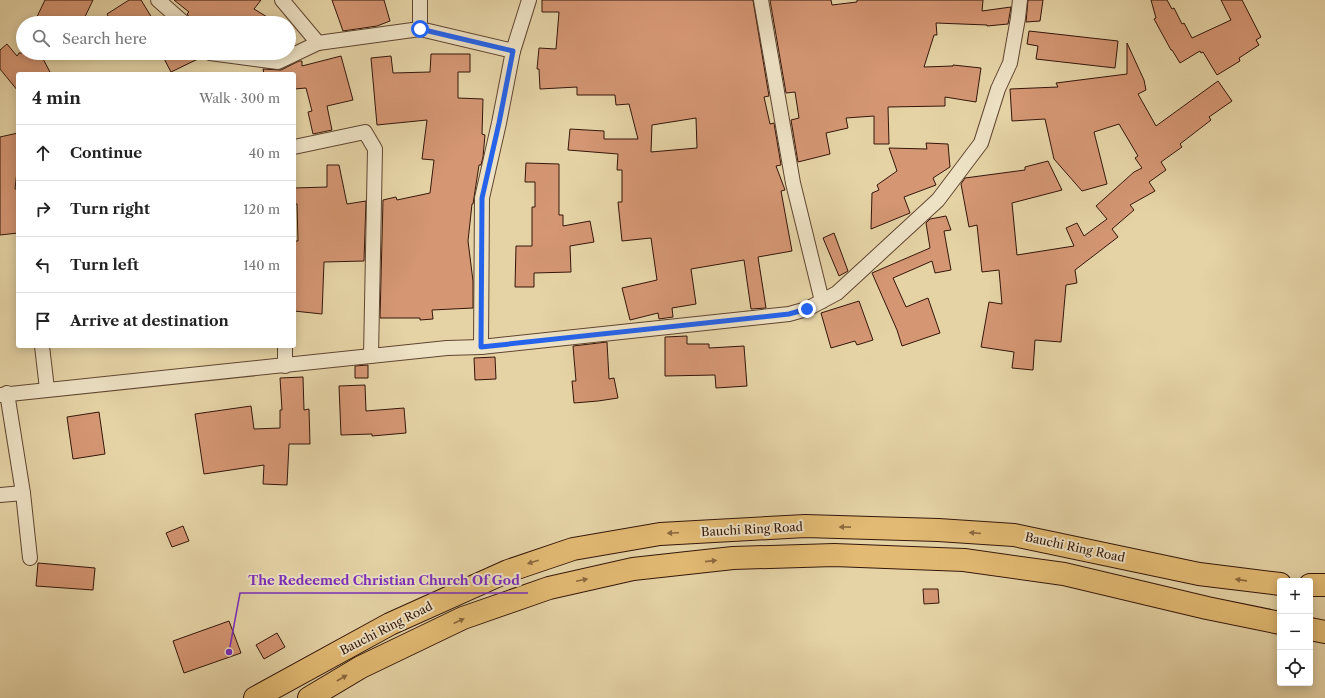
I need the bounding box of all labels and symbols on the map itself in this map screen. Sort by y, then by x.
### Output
route start [411,20,429,38]
route end [798,300,816,318]
street label: Bauchi Ring Road [701,519,804,539]
one-way arrow [839,523,851,530]
one-way arrow [969,529,981,536]
street label: Bauchi Ring Road [1024,529,1127,565]
one-way arrow [667,530,679,537]
one-way arrow [704,557,717,564]
one-way arrow [526,559,538,565]
callout: The Redeemed Christian Church Of God [240,568,528,593]
text: The Redeemed Christian Church Of God [248,572,520,588]
one-way arrow [1235,576,1247,583]
one-way arrow [576,577,588,583]
street label: Bauchi Ring Road [337,598,435,658]
one-way arrow [453,618,464,624]
one-way arrow [336,675,348,682]

